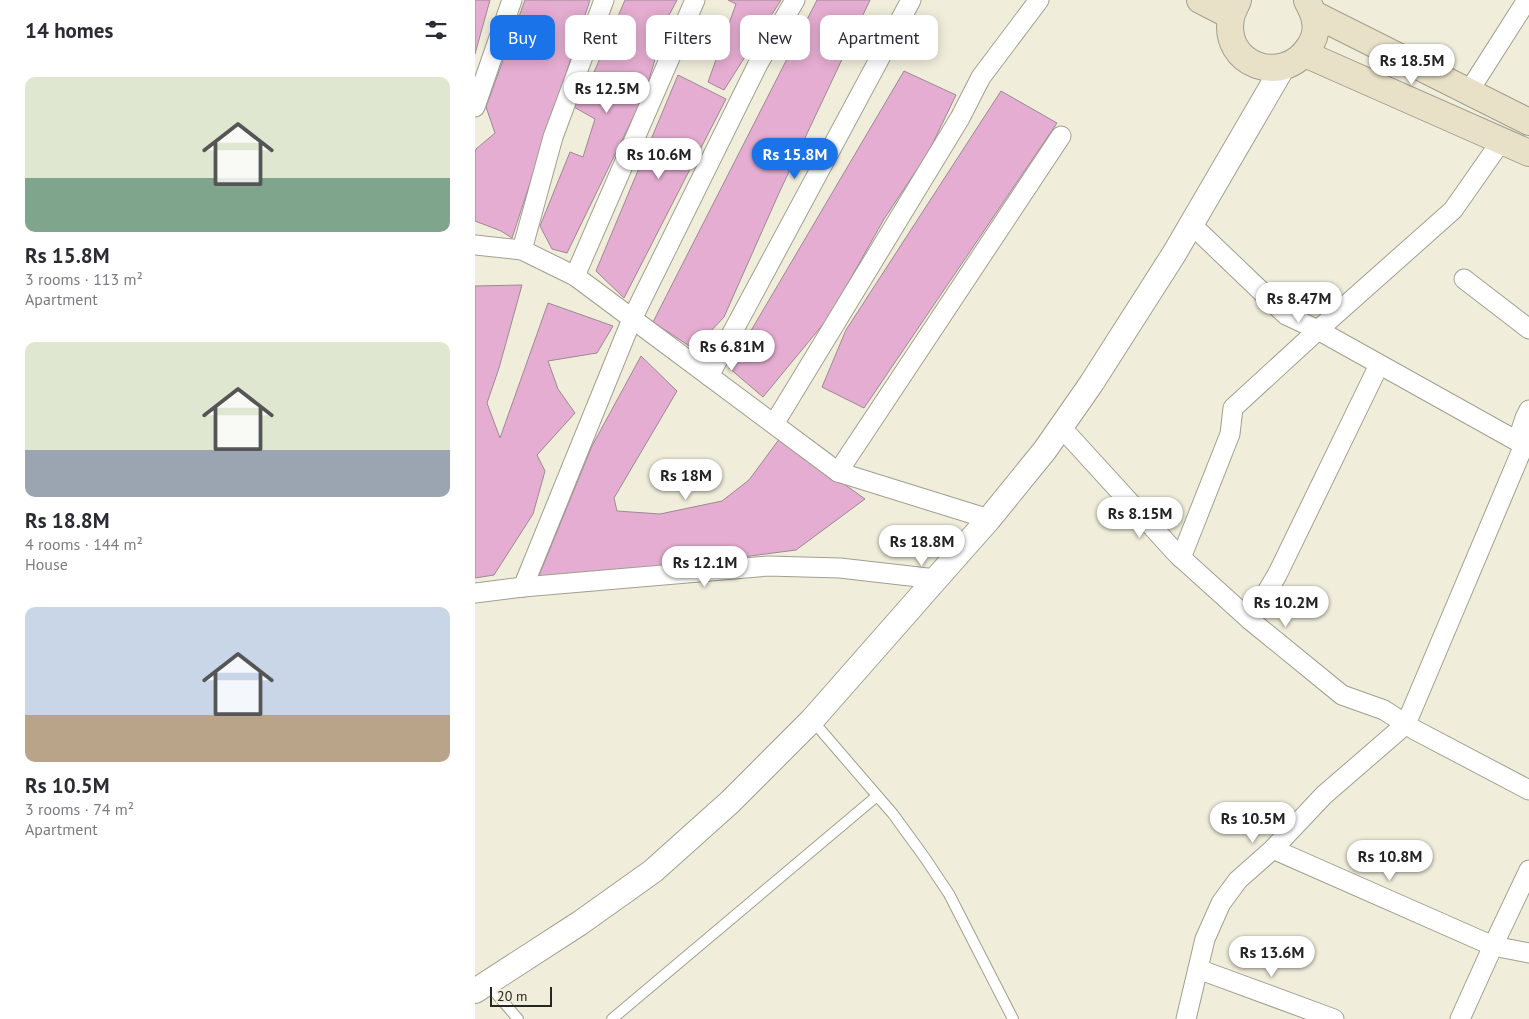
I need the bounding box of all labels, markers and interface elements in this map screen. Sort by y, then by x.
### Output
chip: Buy [490,15,555,60]
chip: Rent [565,15,636,60]
chip: Filters [646,15,730,60]
chip: New [740,15,810,60]
chip: Apartment [820,15,938,60]
icon: filters [422,16,450,44]
text: 14 homes [25,17,113,44]
pin: Rs 18.5M [1360,44,1464,86]
text: Rs 18.5M [1380,50,1444,70]
pin: Rs 12.5M [555,72,659,114]
text: Rs 12.5M [575,78,639,98]
icon: home [193,109,283,199]
pin: Rs 10.6M [607,138,711,180]
pin: Rs 15.8M [743,138,847,180]
text: Rs 10.6M [627,144,691,164]
text: Rs 15.8M [763,144,827,164]
text: Rs 15.8M [25,242,110,269]
text: 3 rooms · 113 m² [25,269,143,289]
pin: Rs 8.47M [1247,282,1351,324]
text: Rs 8.47M [1267,288,1331,308]
text: Apartment [25,289,98,309]
pin: Rs 6.81M [680,330,784,372]
text: Rs 6.81M [700,336,764,356]
icon: home [193,374,283,464]
pin: Rs 18M [645,458,727,501]
text: Rs 18M [660,465,712,485]
pin: Rs 8.15M [1088,496,1192,539]
text: Rs 8.15M [1108,503,1172,523]
text: Rs 18.8M [25,507,110,534]
pin: Rs 18.8M [870,524,974,567]
text: Rs 18.8M [890,531,954,551]
text: 4 rooms · 144 m² [25,534,143,554]
pin: Rs 12.1M [653,546,757,588]
text: Rs 12.1M [673,552,737,572]
text: House [25,554,68,574]
pin: Rs 10.2M [1234,586,1338,628]
text: Rs 10.2M [1254,592,1318,612]
icon: home [193,639,283,729]
text: Rs 10.5M [25,772,110,799]
text: 3 rooms · 74 m² [25,799,134,819]
pin: Rs 10.5M [1201,802,1305,844]
text: Rs 10.5M [1221,808,1285,828]
text: Apartment [25,819,98,839]
pin: Rs 10.8M [1338,840,1442,882]
text: Rs 10.8M [1358,846,1422,866]
pin: Rs 13.6M [1220,936,1324,978]
text: Rs 13.6M [1240,942,1304,962]
scale bar [490,984,553,1007]
text: 20 m [497,987,527,1005]

